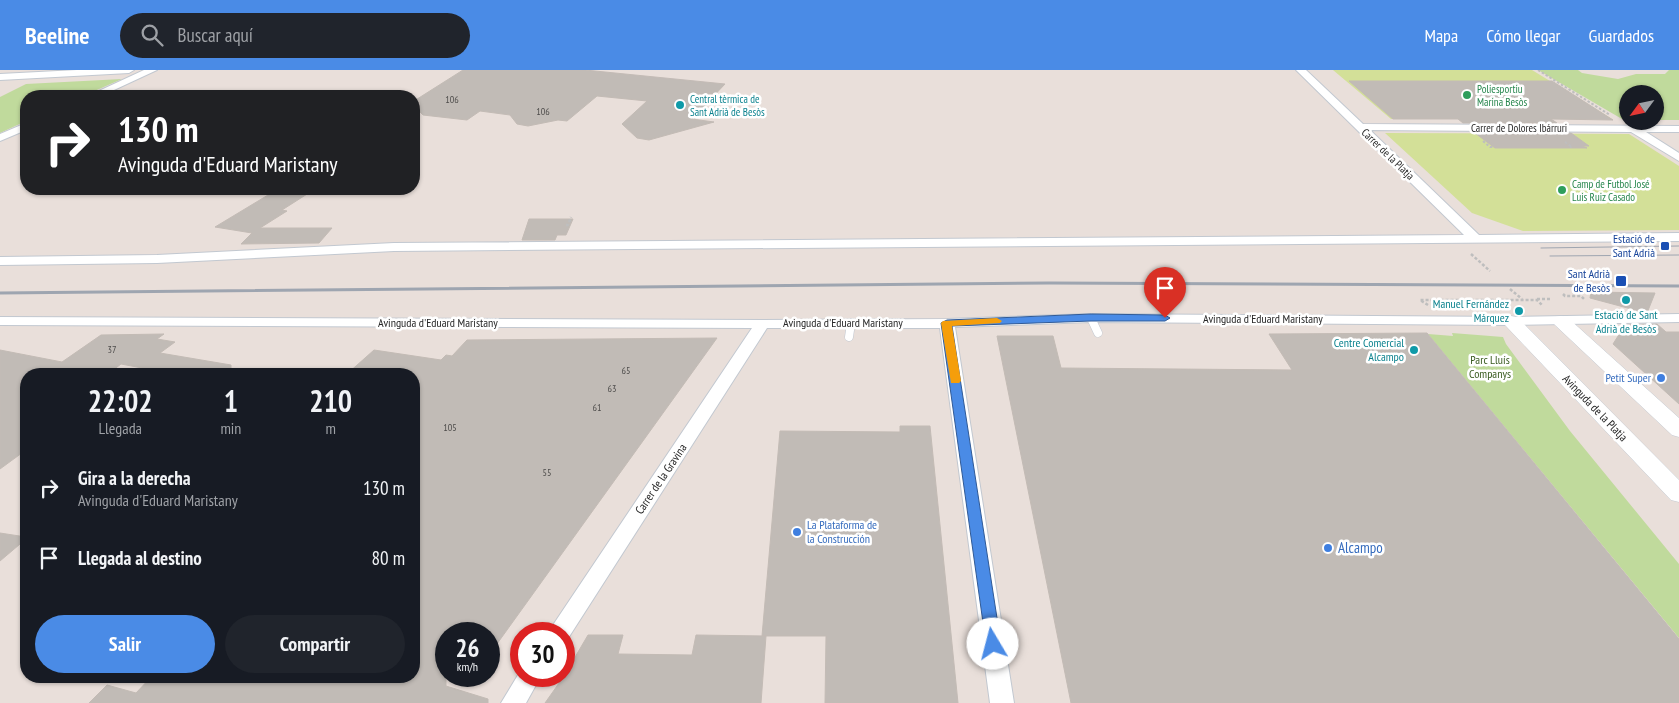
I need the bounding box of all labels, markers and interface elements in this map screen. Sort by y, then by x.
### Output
search box [120,13,470,58]
text: Beeline [25,20,90,51]
icon: search [138,21,166,49]
text: Buscar aquí [178,23,253,47]
text: Mapa [1424,24,1458,47]
text: Cómo llegar [1486,24,1561,47]
text: Guardados [1589,24,1654,47]
place label: Poliesportiu Marina Besòs [1477,82,1528,109]
north arrow [1619,85,1664,130]
map controls [1619,85,1664,130]
marker: Poliesportiu Marina Besòs [1461,89,1473,101]
place label: Central tèrmica de Sant Adrià de Besòs [690,92,765,119]
house number: 106 [445,93,459,106]
marker: Central tèrmica de Sant Adrià de Besòs [674,99,686,111]
house number: 106 [536,105,550,118]
text: 130 m [118,106,199,152]
icon: right [35,110,100,175]
street label: Carrer de Dolores Ibárruri [1471,121,1567,135]
street label: Carrer de la Platja [1359,125,1417,183]
text: Avinguda d'Eduard Maristany [118,150,338,178]
place label: Camp de Futbol José Luis Ruiz Casado [1572,177,1650,204]
marker: Camp de Futbol José Luis Ruiz Casado [1556,184,1568,196]
place label: Estació de Sant Adrià [1613,231,1655,260]
marker: Estació de Sant Adrià [1659,240,1671,252]
place label: Sant Adrià de Besòs [1568,266,1610,295]
pin [1144,267,1186,318]
icon: arrive [1151,274,1179,302]
marker: Sant Adrià de Besòs [1614,274,1628,288]
marker: Estació de Sant Adrià de Besòs [1620,294,1632,306]
place label: Manuel Fernández Márquez [1433,296,1509,325]
marker: Manuel Fernández Márquez [1513,305,1525,317]
place label: Estació de Sant Adrià de Besòs [1594,307,1658,336]
street label: Avinguda d'Eduard Maristany [1203,311,1323,326]
street label: Avinguda d'Eduard Maristany [378,315,498,330]
street label: Avinguda d'Eduard Maristany [783,315,903,330]
place label: Centre Comercial Alcampo [1334,335,1404,364]
house number: 37 [108,343,117,356]
marker: Centre Comercial Alcampo [1408,344,1420,356]
park label: Parc Lluís Companys [1469,352,1511,381]
house number: 65 [622,364,631,377]
place label: Petit Super [1605,370,1652,385]
street label: Avinguda de la Platja [1560,371,1631,444]
marker: Petit Super [1655,372,1667,384]
text: 22:02 [88,381,153,420]
text: 1 [224,381,238,420]
text: 210 [309,381,352,420]
house number: 63 [608,382,617,395]
house number: 61 [593,401,602,414]
text: Llegada [98,418,142,438]
text: min [220,418,241,438]
text: m [325,418,336,438]
house number: 105 [443,421,457,434]
street label: Carrer de la Gravina [632,441,690,517]
text: Gira a la derecha [78,466,191,490]
house number: 55 [543,466,552,479]
icon: right [35,474,63,502]
text: 130 m [363,476,405,500]
text: Avinguda d'Eduard Maristany [78,490,238,510]
place label: La Plataforma de la Construcción [807,517,877,546]
marker: La Plataforma de la Construcción [791,526,803,538]
place label: Alcampo [1338,538,1383,557]
marker: Alcampo [1322,542,1334,554]
icon: arrive [35,544,63,572]
text: Llegada al destino [78,546,202,570]
text: 80 m [372,546,405,570]
button: Salir [35,615,215,673]
button: Compartir [225,615,405,673]
position arrow [966,617,1018,669]
speed limit sign: 30 [510,622,575,687]
text: 26 [456,632,479,664]
text: km/h [457,659,478,674]

